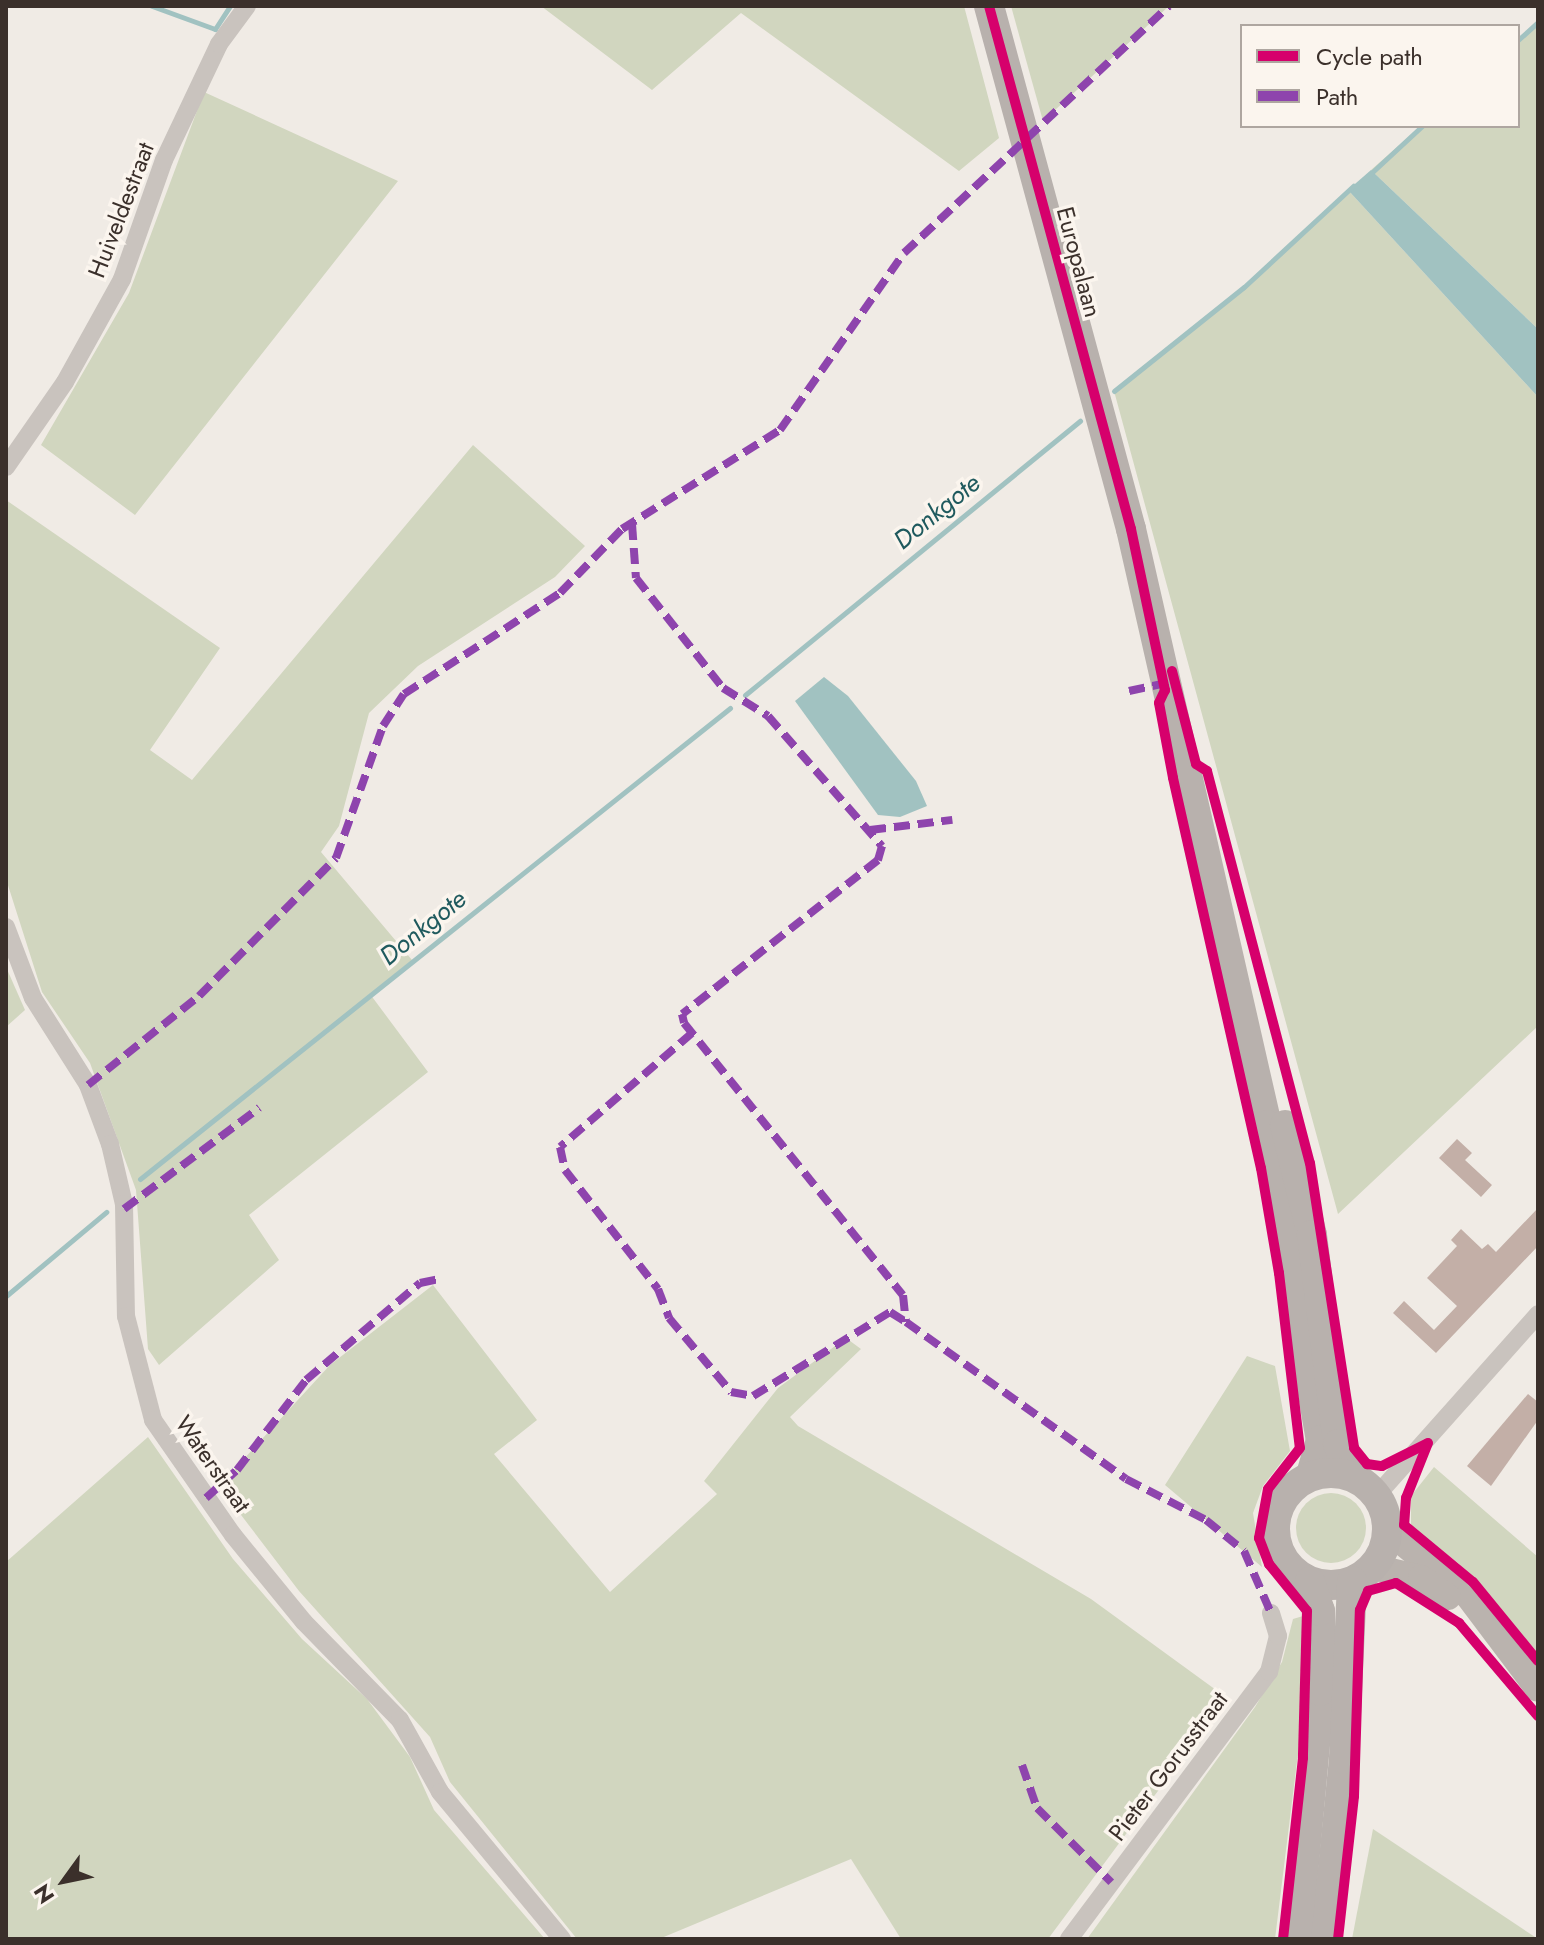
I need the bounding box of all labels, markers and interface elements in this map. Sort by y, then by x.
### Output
legend [1240,24,1520,128]
text: Cycle path [1316,39,1423,74]
text: Path [1316,79,1358,114]
street label: Huiveldestraat [82,138,160,282]
street label: Europalaan [1050,204,1108,320]
water label: Donkgote [888,468,986,556]
water label: Donkgote [374,884,472,972]
street label: Waterstraat [169,1410,257,1518]
street label: Pieter Gorusstraat [1102,1685,1234,1847]
north arrow [24,1841,104,1921]
text: N [26,1878,62,1910]

